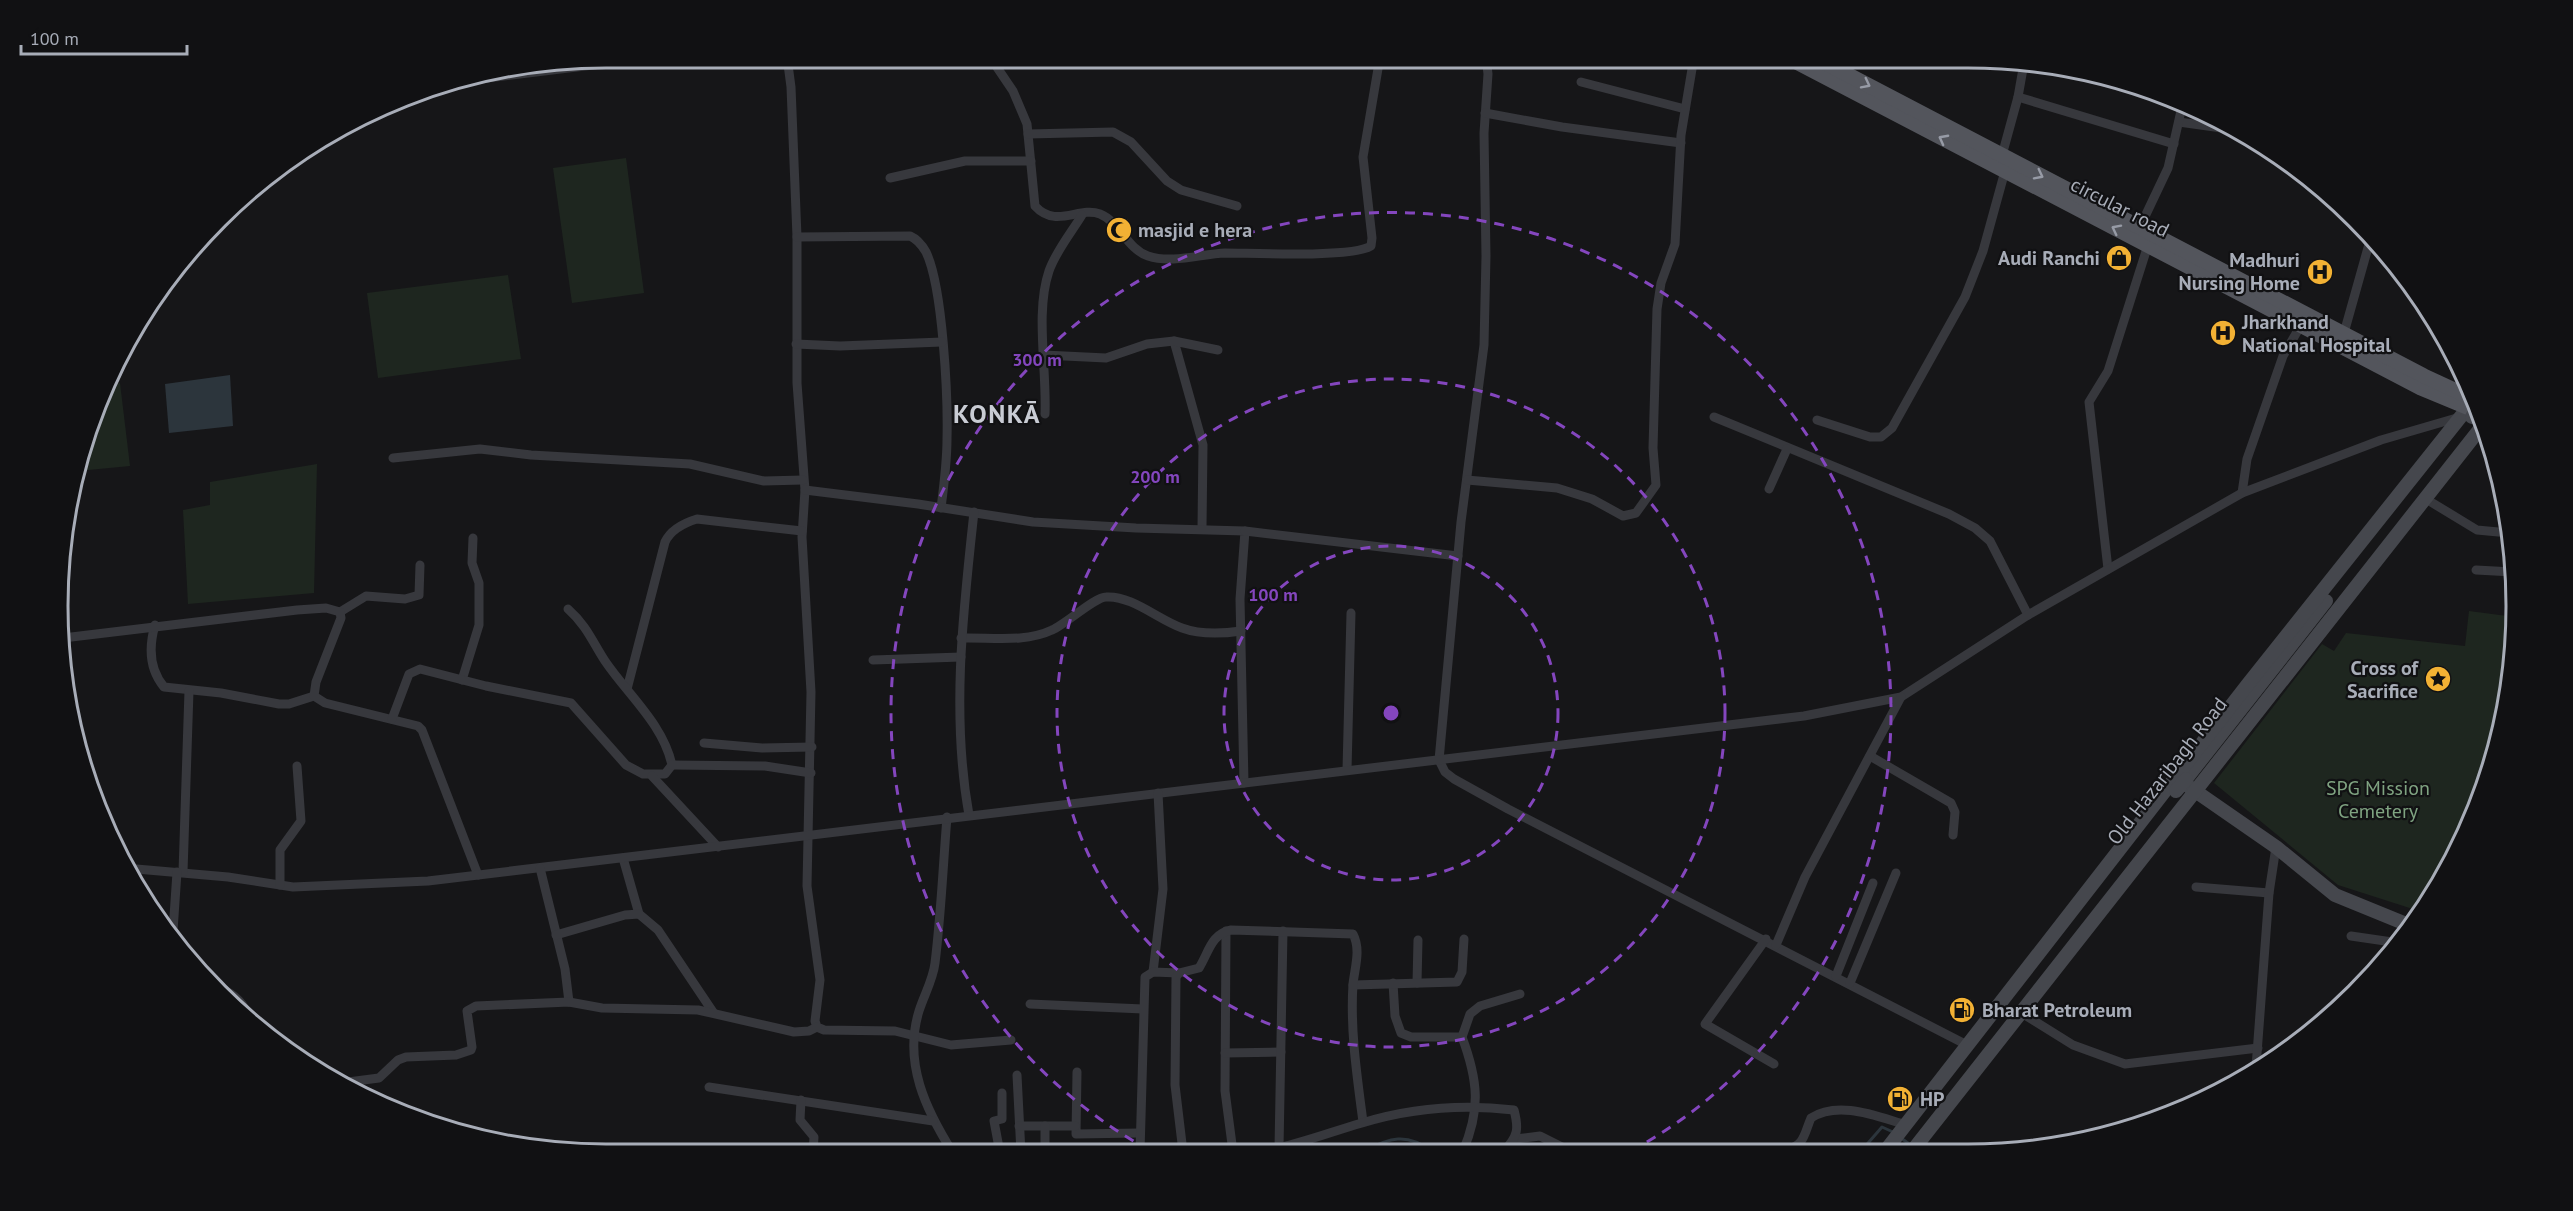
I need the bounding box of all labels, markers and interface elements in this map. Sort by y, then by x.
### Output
scale bar [21,18,188,56]
text: 100 m [30,27,79,50]
one-way arrow [1860,77,1870,88]
one-way arrow [1939,135,1950,146]
one-way arrow [2032,167,2043,179]
street label: circular road [2066,171,2174,243]
mosque icon: masjid e hera [1104,215,1134,245]
place label: masjid e hera [1138,217,1252,243]
one-way arrow [2112,224,2123,236]
shop icon: Audi Ranchi [2104,243,2134,273]
place label: Audi Ranchi [1998,245,2100,271]
place label: Madhuri Nursing Home [2179,247,2300,296]
hospital icon: Madhuri Nursing Home [2305,257,2335,287]
place label: Jharkhand National Hospital [2241,309,2391,358]
hospital icon: Jharkhand National Hospital [2208,318,2238,348]
text: 300 m [1012,348,1062,371]
district label: KONKĀ [953,397,1041,430]
text: 200 m [1130,465,1180,488]
text: 100 m [1248,583,1298,606]
place label: Cross of Sacrifice [2347,655,2420,704]
place icon: Cross of Sacrifice [2423,664,2453,694]
street label: Old Hazaribagh Road [2101,692,2233,850]
centre of rings [1381,703,1401,723]
park label: SPG Mission Cemetery [2326,775,2430,824]
fuel station icon: Bharat Petroleum [1947,995,1977,1025]
place label: Bharat Petroleum [1982,997,2132,1023]
fuel station icon: HP [1885,1084,1915,1114]
place label: HP [1920,1086,1944,1112]

